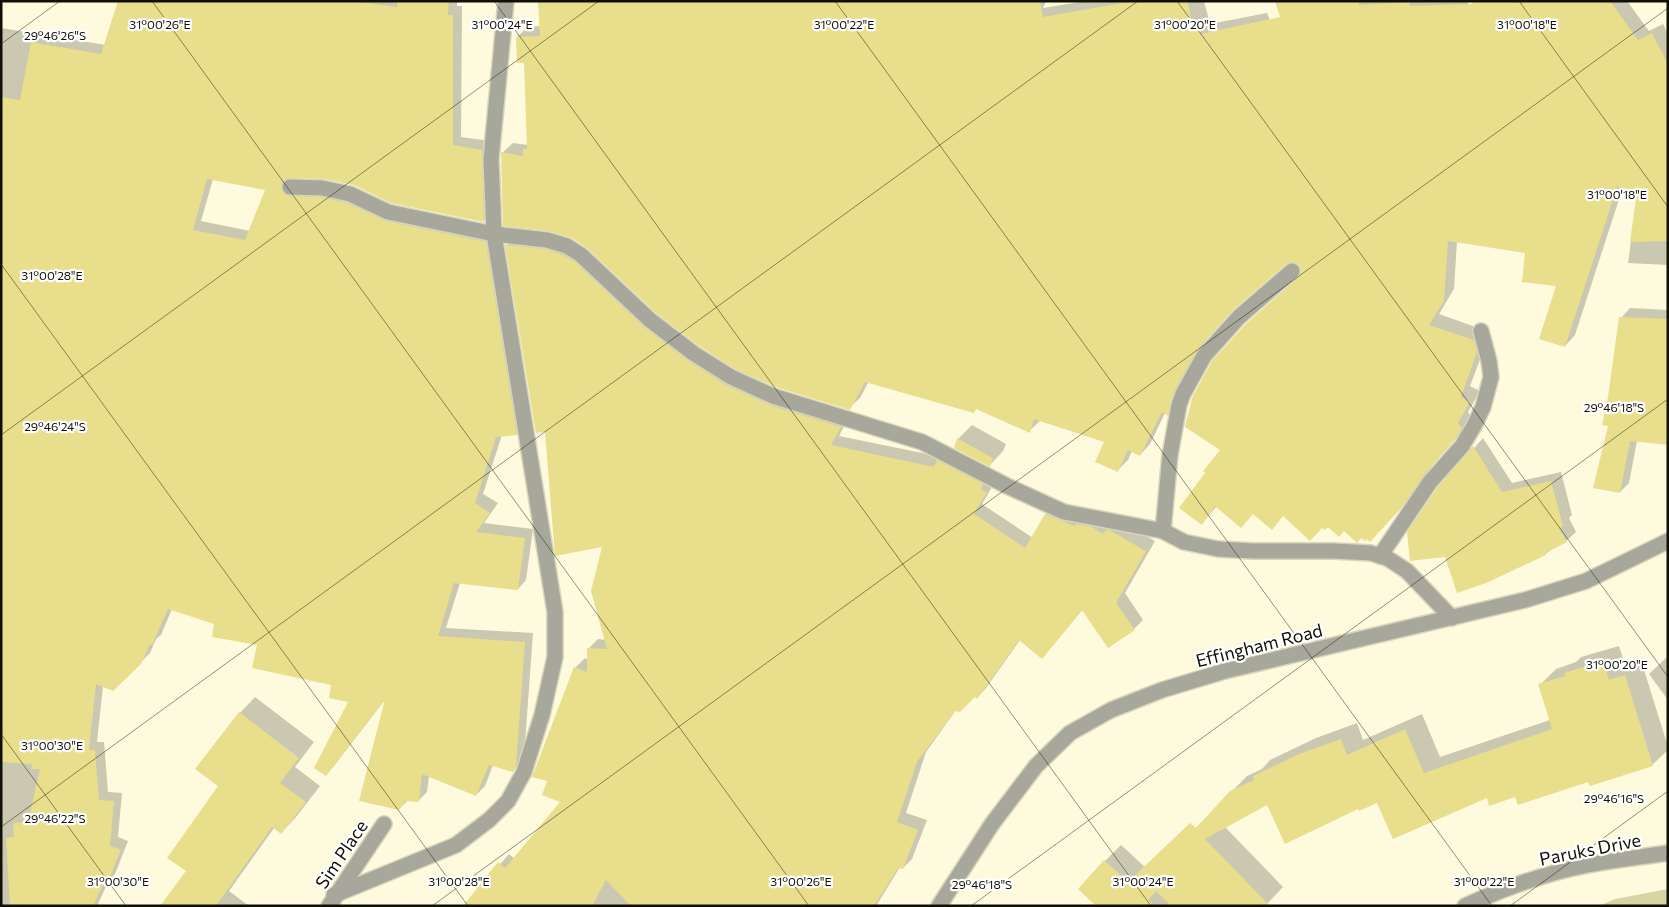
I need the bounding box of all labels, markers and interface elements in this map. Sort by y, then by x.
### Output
text: 31°00'26"E [129,17,191,31]
text: 31°00'24"E [471,17,533,31]
text: 31°00'22"E [814,17,874,31]
text: 31°00'20"E [1154,17,1216,31]
text: 31°00'18"E [1497,17,1557,31]
text: 29°46'26"S [24,28,86,42]
text: 31°00'18"E [1587,187,1647,201]
text: 31°00'28"E [21,268,83,282]
text: 29°46'18"S [1584,400,1644,414]
text: 29°46'24"S [24,419,86,433]
street label: Effingham Road [1193,619,1325,671]
text: 31°00'20"E [1586,657,1648,671]
text: 31°00'30"E [21,738,83,752]
text: 29°46'16"S [1584,791,1644,805]
text: 29°46'22"S [24,811,86,825]
street label: Sim Place [310,816,372,892]
street label: Paruks Drive [1537,828,1643,870]
text: 31°00'30"E [87,874,149,888]
text: 31°00'28"E [428,874,490,888]
text: 31°00'26"E [770,874,832,888]
text: 31°00'24"E [1112,874,1174,888]
text: 31°00'22"E [1454,874,1514,888]
text: 29°46'18"S [952,877,1012,891]

